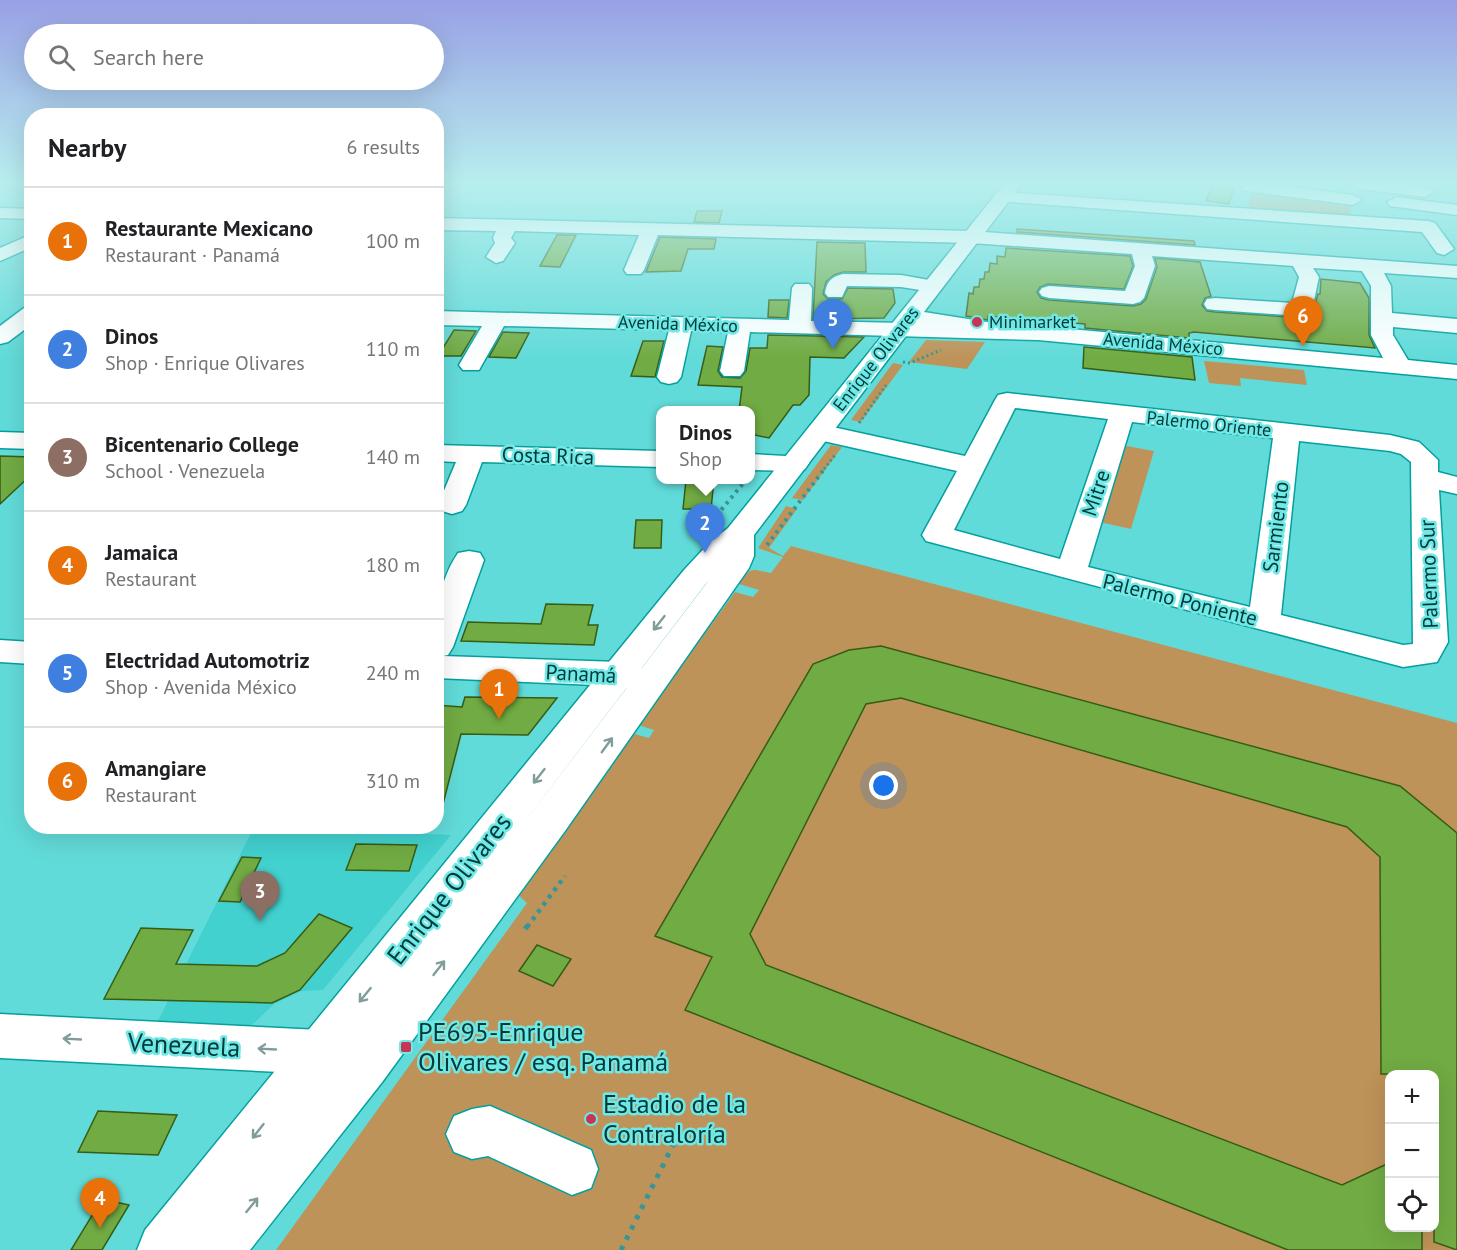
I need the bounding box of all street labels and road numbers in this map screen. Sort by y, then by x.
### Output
street label: Enrique Olivares [828,302,924,416]
street label: Avenida México [618,310,738,337]
street label: Avenida México [1102,327,1224,360]
street label: Palermo Oriente [1146,406,1273,441]
street label: Costa Rica [501,440,595,471]
street label: Mitre [1075,466,1116,519]
street label: Sarmiento [1257,480,1294,574]
street label: Palermo Sur [1413,519,1444,629]
street label: Palermo Poniente [1100,567,1260,632]
street label: Panamá [545,658,617,689]
street label: Enrique Olivares [379,806,518,971]
street label: Venezuela [126,1025,241,1064]

